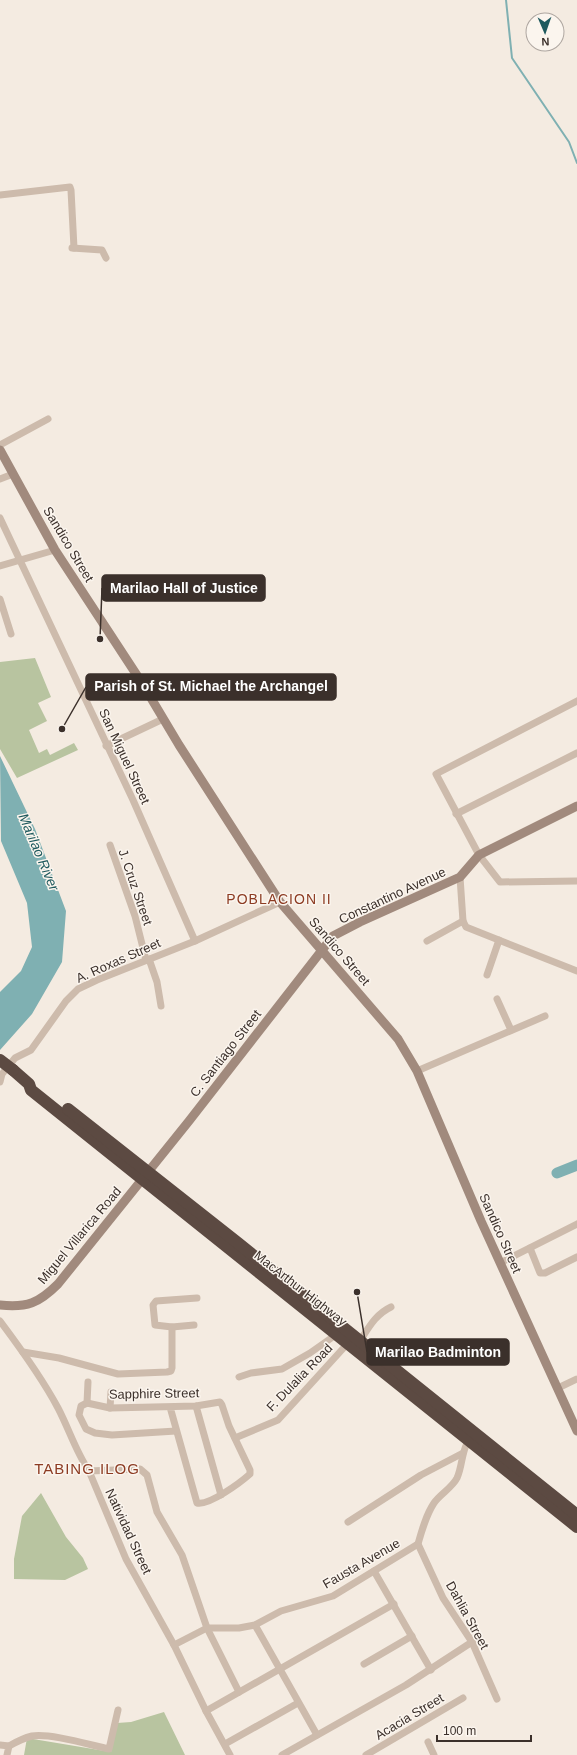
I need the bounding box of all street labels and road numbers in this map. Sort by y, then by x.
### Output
street label: Sandico Street [40,504,97,585]
street label: San Miguel Street [96,706,153,807]
street label: J. Cruz Street [115,847,156,928]
street label: Constantino Avenue [336,864,448,927]
street label: Sandico Street [306,914,374,989]
street label: A. Roxas Street [74,935,163,986]
street label: C. Santiago Street [187,1007,264,1100]
street label: Miguel Villarica Road [34,1184,124,1287]
street label: Sandico Street [476,1191,525,1276]
street label: MacArthur Highway [251,1248,350,1330]
street label: F. Dulalia Road [263,1340,335,1414]
street label: Sapphire Street [109,1385,200,1402]
street label: Natividad Street [102,1486,155,1577]
street label: Fausta Avenue [320,1535,402,1592]
street label: Dahlia Street [443,1579,493,1652]
street label: Acacia Street [372,1690,447,1743]

